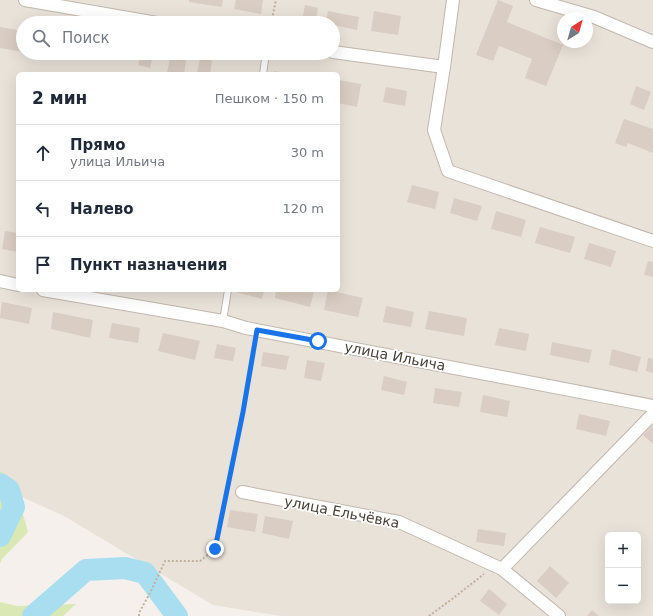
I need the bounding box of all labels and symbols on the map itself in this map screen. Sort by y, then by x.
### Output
north arrow [557,12,593,48]
route start [309,332,327,350]
street label: улица Ильича [343,338,447,374]
street label: улица Ельчёвка [283,493,401,531]
route end [206,540,224,558]

